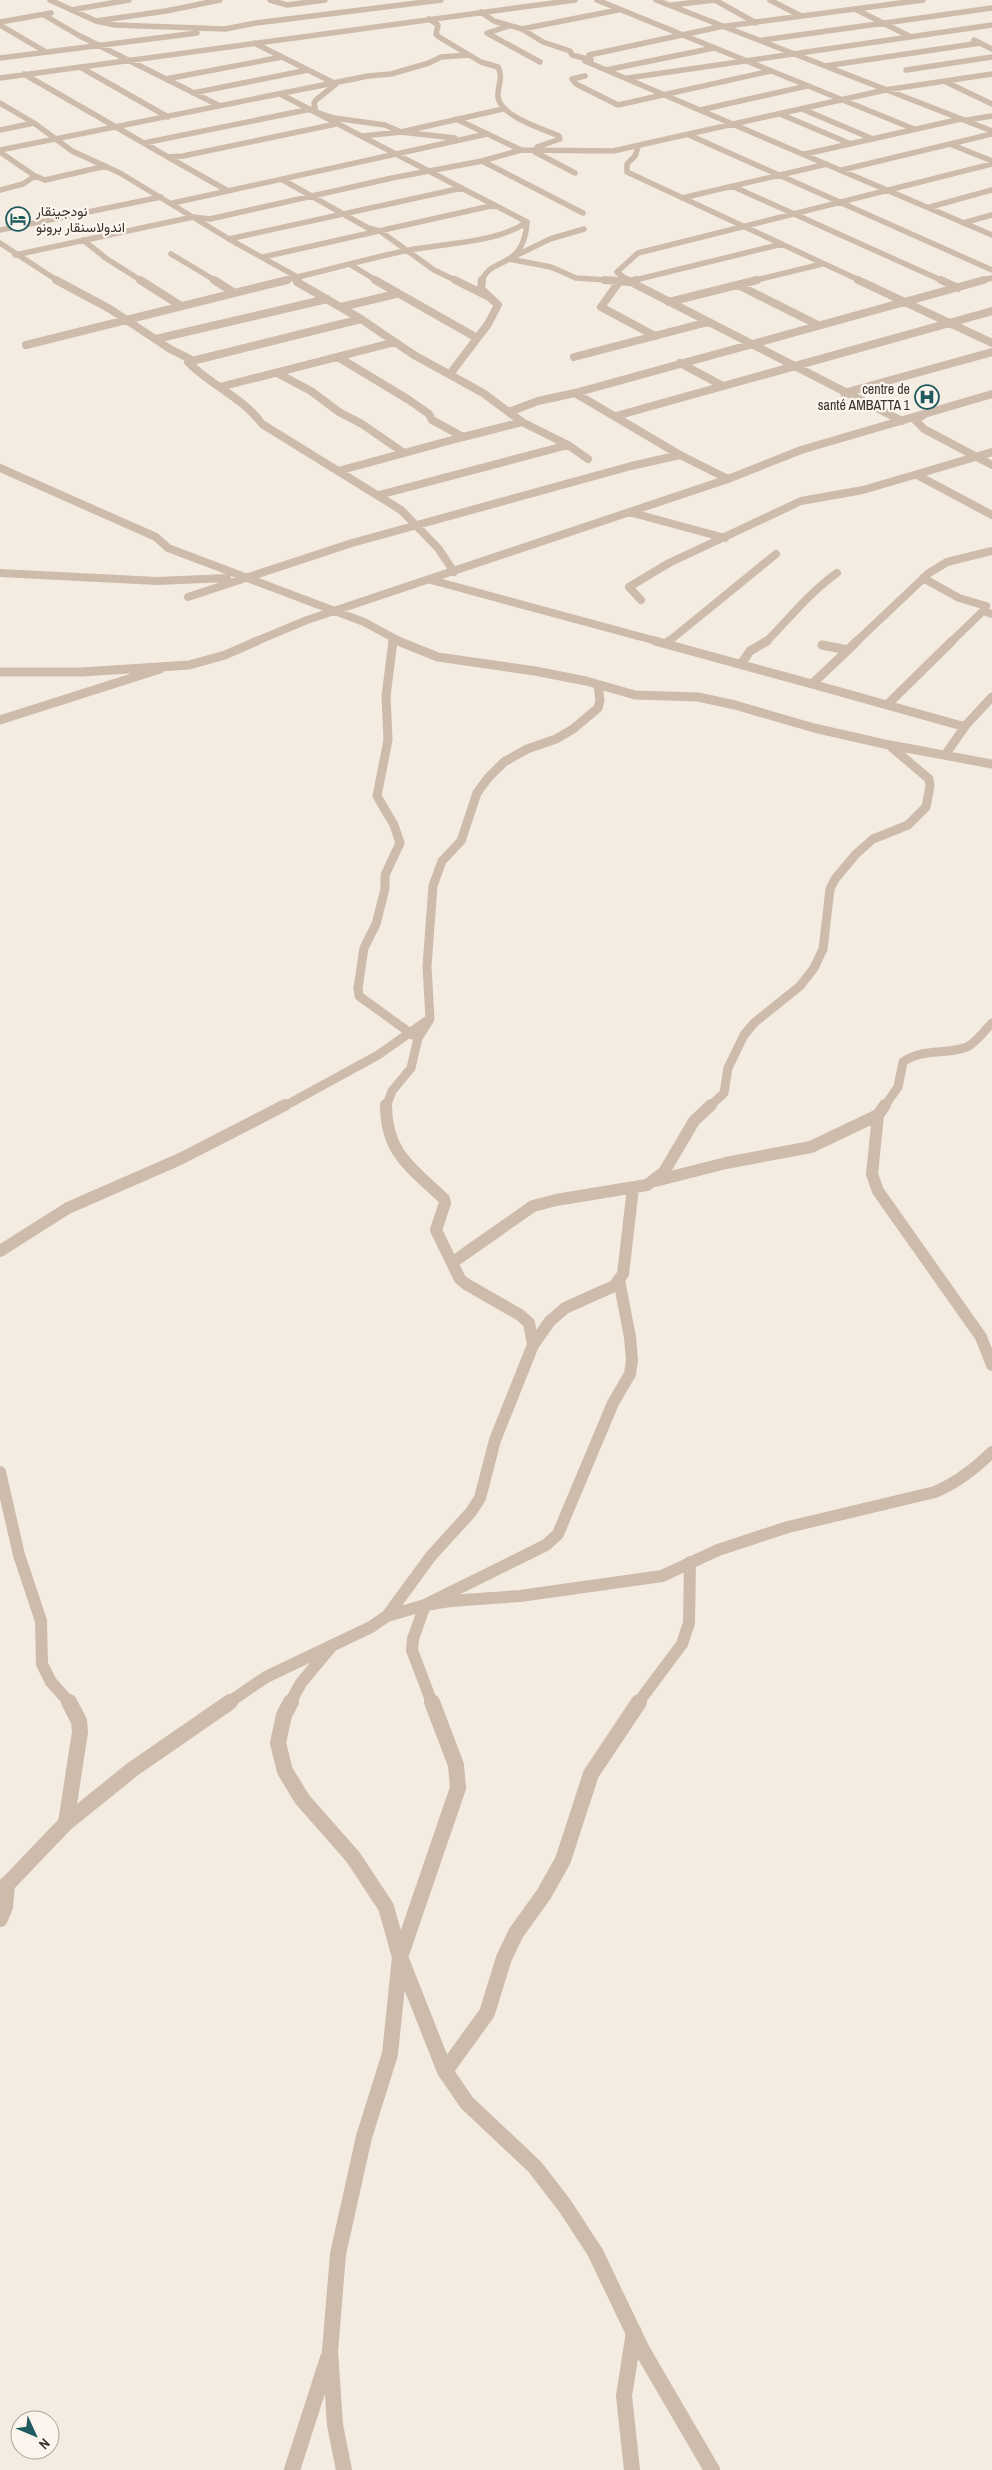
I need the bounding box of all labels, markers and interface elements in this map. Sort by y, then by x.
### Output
place label: نودجينقار اندولاسنقار برونو [35,202,125,236]
hotel icon: نودجينقار اندولاسنقار برونو [5,206,31,232]
place label: centre de santé AMBATTA 1 [818,380,911,414]
hospital icon: centre de santé AMBATTA 1 [914,384,940,410]
north arrow [10,2410,60,2460]
text: N [35,2435,54,2453]

